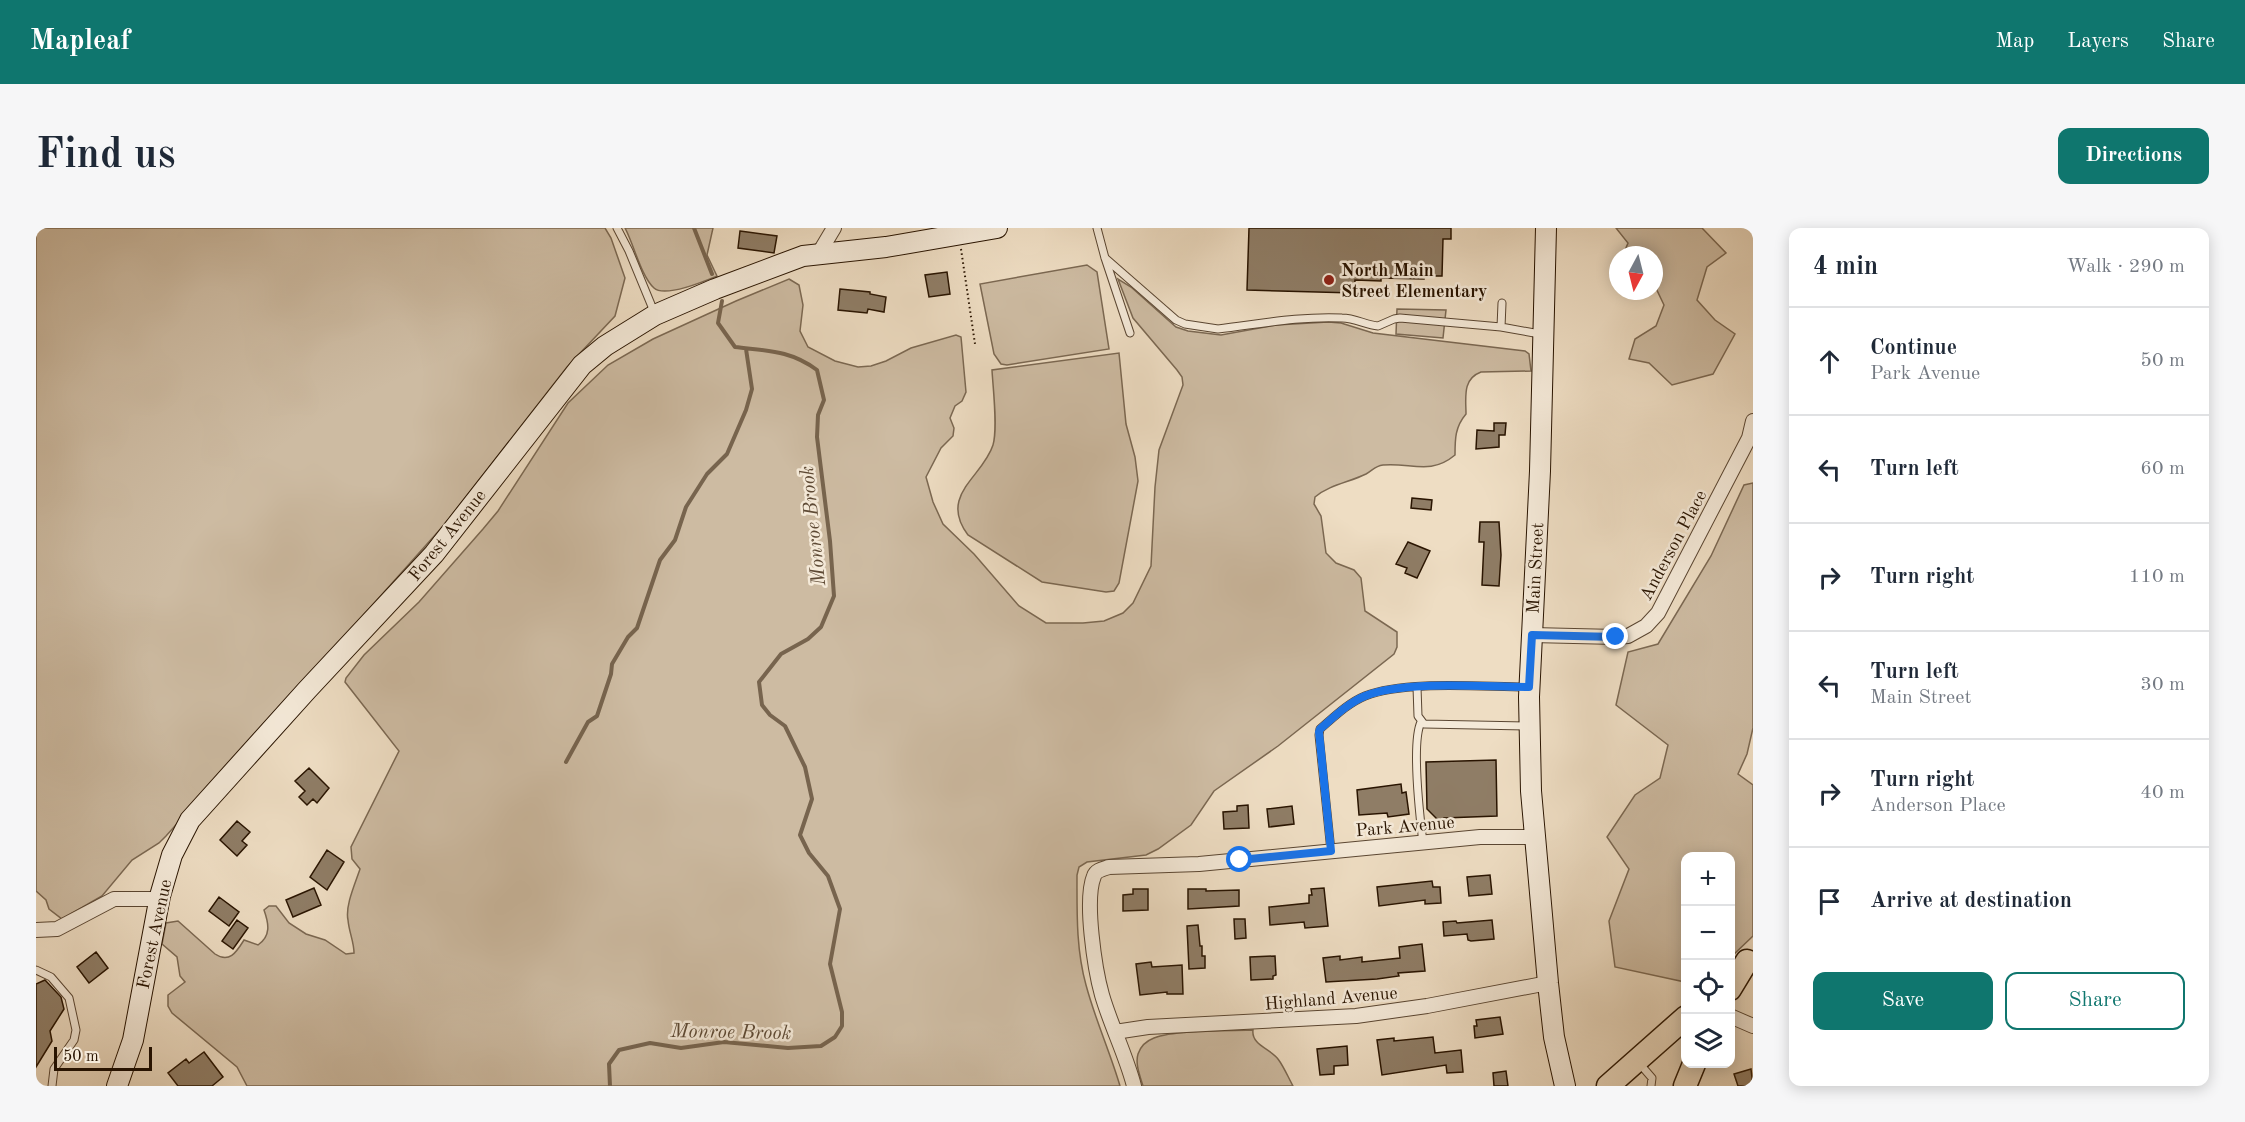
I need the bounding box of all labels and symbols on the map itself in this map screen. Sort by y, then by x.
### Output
north arrow [1609,246,1663,300]
place label: North Main Street Elementary [1341,262,1487,301]
marker: North Main Street Elementary [1322,273,1336,287]
water label: Monroe Brook [798,464,830,588]
street label: Forest Avenue [406,487,490,585]
street label: Anderson Place [1637,487,1711,604]
street label: Main Street [1525,522,1547,614]
route end [1602,623,1628,649]
street label: Park Avenue [1355,814,1455,840]
route start [1226,846,1252,872]
street label: Forest Avenue [135,878,175,991]
street label: Highland Avenue [1264,984,1398,1014]
water label: Monroe Brook [669,1022,792,1044]
scale bar [54,1044,152,1072]

